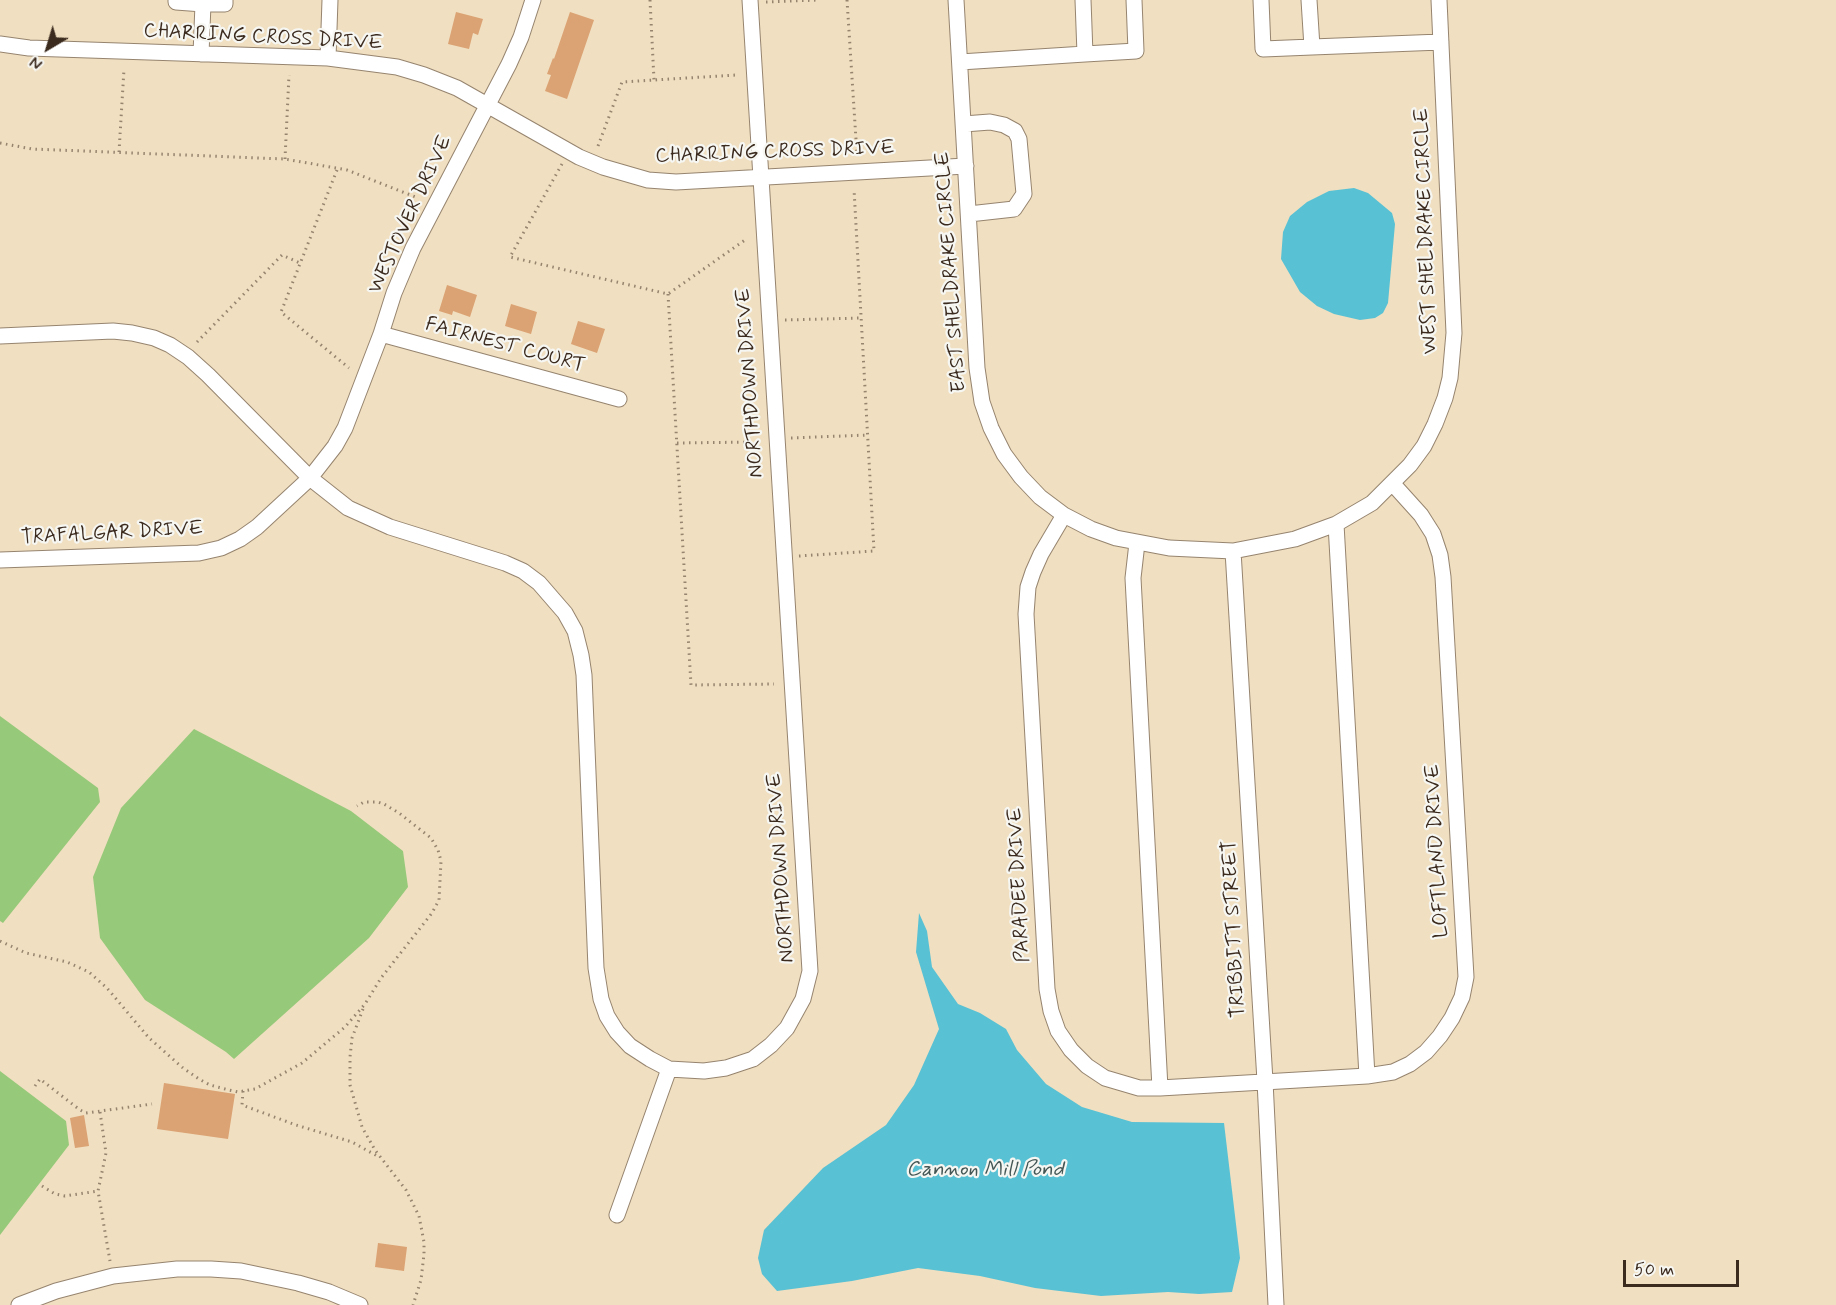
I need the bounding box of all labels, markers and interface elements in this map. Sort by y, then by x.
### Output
north arrow [18,18,78,78]
street label: CHARRING CROSS DRIVE [143,20,383,56]
text: N [26,51,47,74]
street label: WEST SHELDRAKE CIRCLE [1411,108,1443,354]
street label: WESTOVER DRIVE [364,132,458,298]
street label: CHARRING CROSS DRIVE [655,137,895,169]
street label: EAST SHELDRAKE CIRCLE [932,151,972,393]
street label: NORTHDOWN DRIVE [732,287,770,479]
street label: FAIRNEST COURT [423,313,587,379]
street label: TRAFALGAR DRIVE [20,517,204,551]
street label: LOFTLAND DRIVE [1421,763,1455,939]
street label: NORTHDOWN DRIVE [763,772,801,964]
street label: PARADEE DRIVE [1004,807,1036,963]
street label: TRIBBITT STREET [1218,840,1252,1018]
water label: Cannon Mill Pond [906,1158,1064,1184]
scale bar [1626,1248,1742,1286]
text: 50 m [1634,1258,1674,1282]

